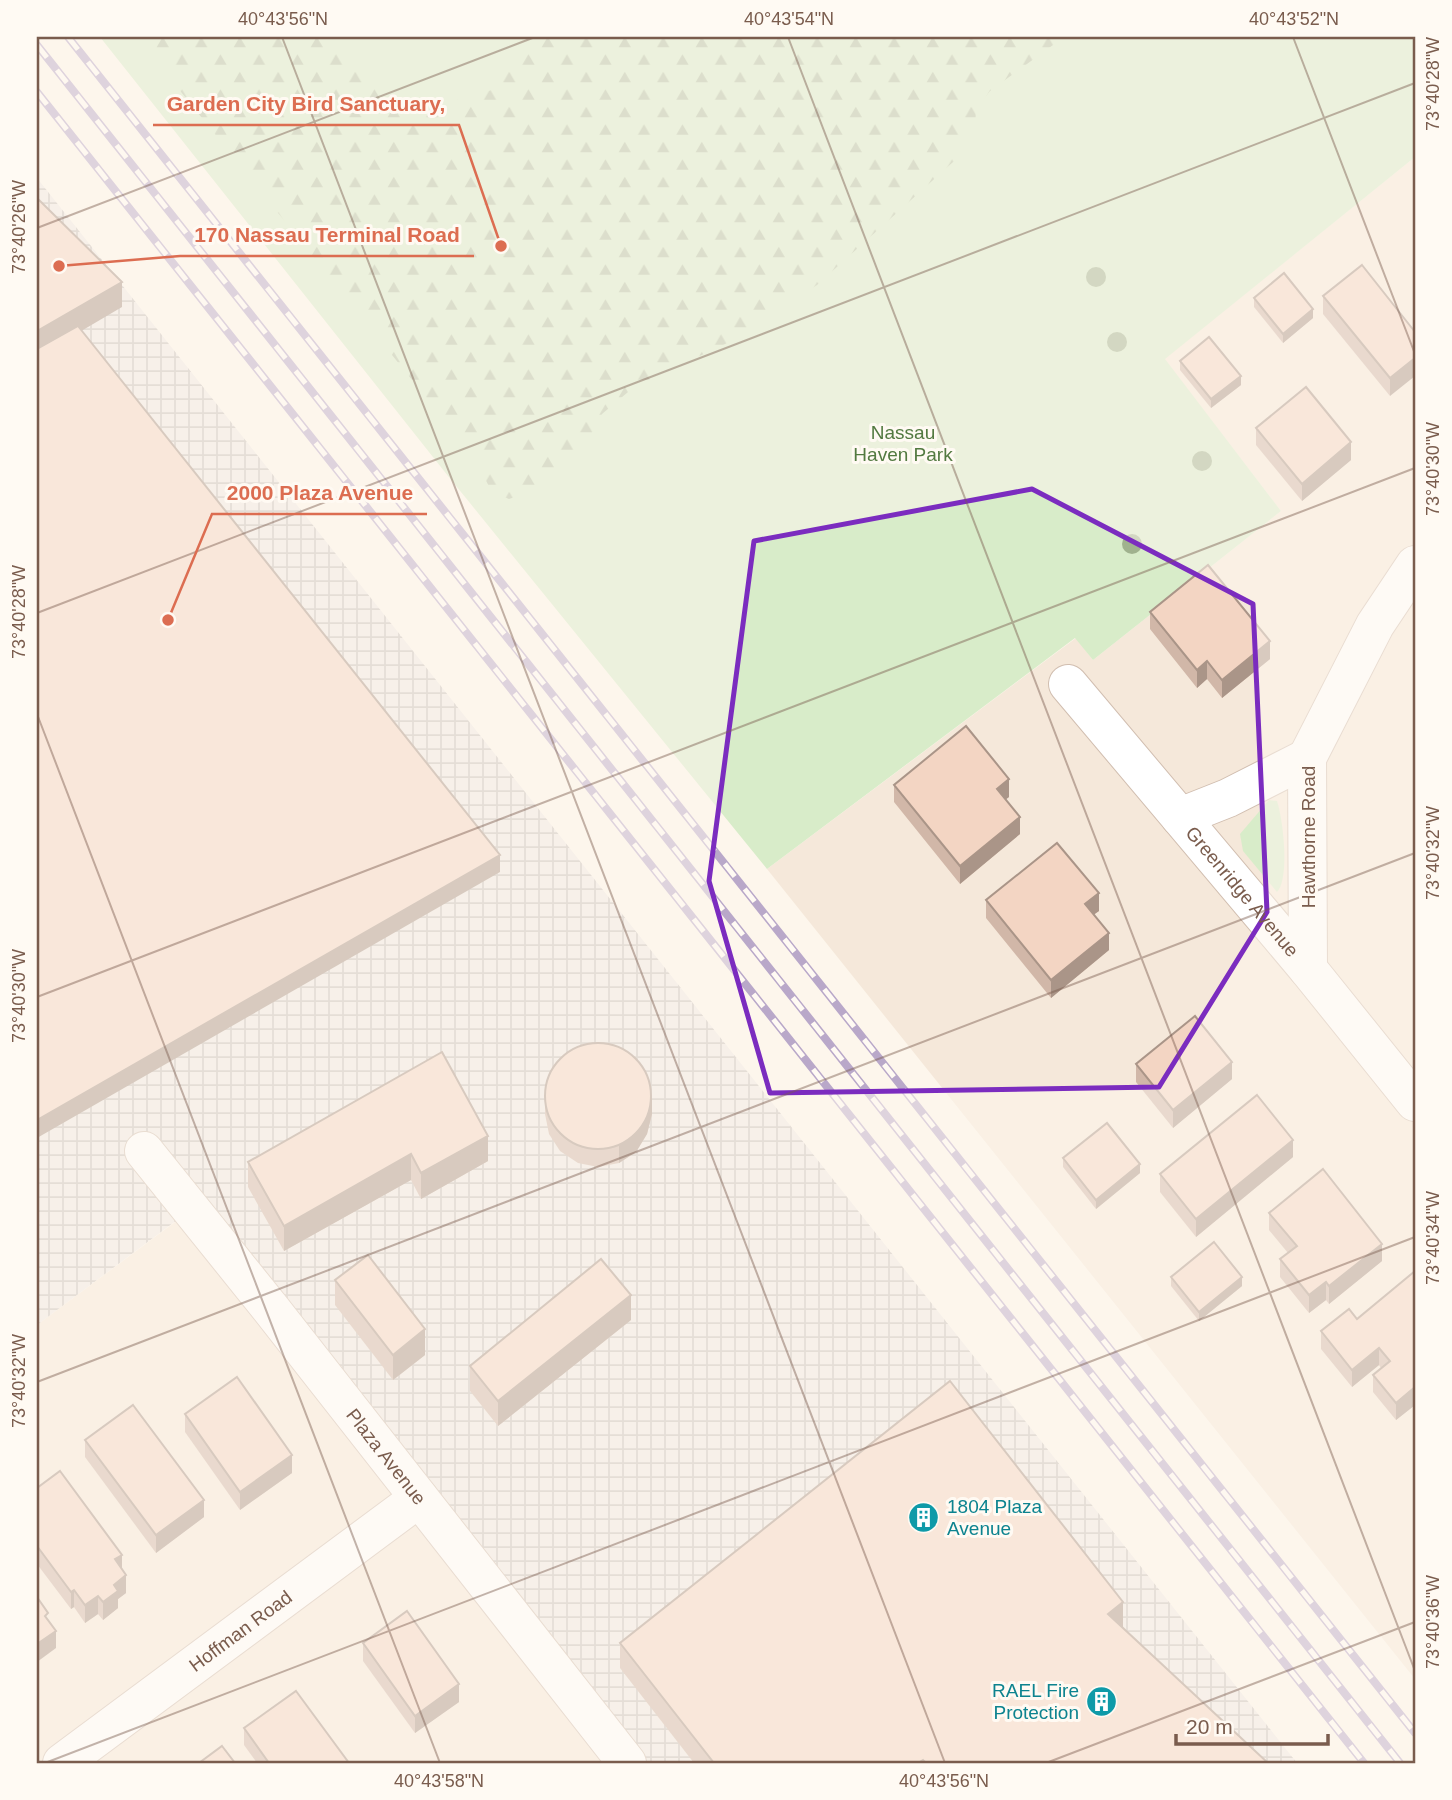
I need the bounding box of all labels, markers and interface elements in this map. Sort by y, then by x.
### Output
text: 40°43'56"N [238,9,328,29]
text: 40°43'54"N [744,9,834,29]
text: 40°43'52"N [1249,9,1339,29]
text: 73°40'28"W [1423,37,1443,131]
callout: Garden City Bird Sanctuary, [153,83,459,125]
text: Garden City Bird Sanctuary, [167,92,445,115]
text: 73°40'26"W [9,180,29,274]
callout: 170 Nassau Terminal Road [180,214,474,256]
text: 170 Nassau Terminal Road [194,223,460,246]
park label: Nassau Haven Park [853,422,953,465]
text: 73°40'30"W [1423,422,1443,516]
callout: 2000 Plaza Avenue [212,472,427,514]
text: 2000 Plaza Avenue [227,481,413,504]
text: 73°40'28"W [9,565,29,659]
street label: Hawthorne Road [1298,766,1319,908]
text: 73°40'32"W [1423,806,1443,900]
street label: Greenridge Avenue [1181,822,1303,961]
text: 73°40'30"W [9,949,29,1043]
text: 73°40'34"W [1423,1191,1443,1285]
text: 73°40'32"W [9,1334,29,1428]
street label: Plaza Avenue [342,1405,430,1509]
place label: 1804 Plaza Avenue [947,1496,1043,1539]
building icon: 1804 Plaza Avenue [907,1500,941,1534]
text: 73°40'36"W [1423,1575,1443,1669]
street label: Hoffman Road [185,1586,296,1676]
place label: RAEL Fire Protection [992,1680,1079,1723]
building icon: RAEL Fire Protection [1085,1684,1119,1718]
scale bar [1176,1702,1328,1746]
text: 20 m [1186,1715,1233,1738]
text: 40°43'58"N [394,1771,484,1791]
text: 40°43'56"N [899,1771,989,1791]

